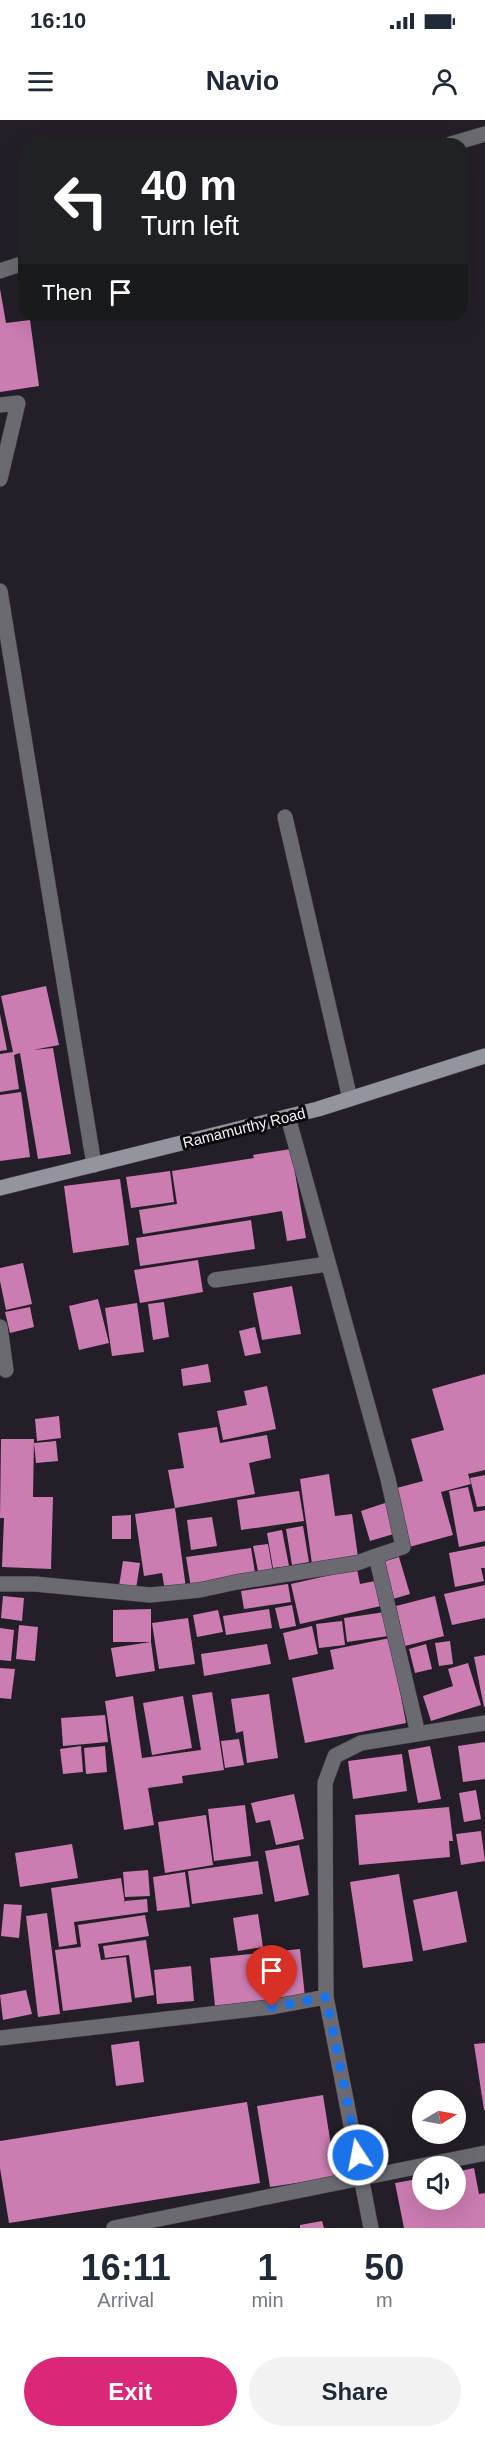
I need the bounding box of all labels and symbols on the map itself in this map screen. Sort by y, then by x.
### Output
street label: Ramamurthy Road [181,1104,307,1151]
pin [246,1945,297,2007]
north arrow [412,2090,466,2144]
position arrow [326,2123,390,2187]

